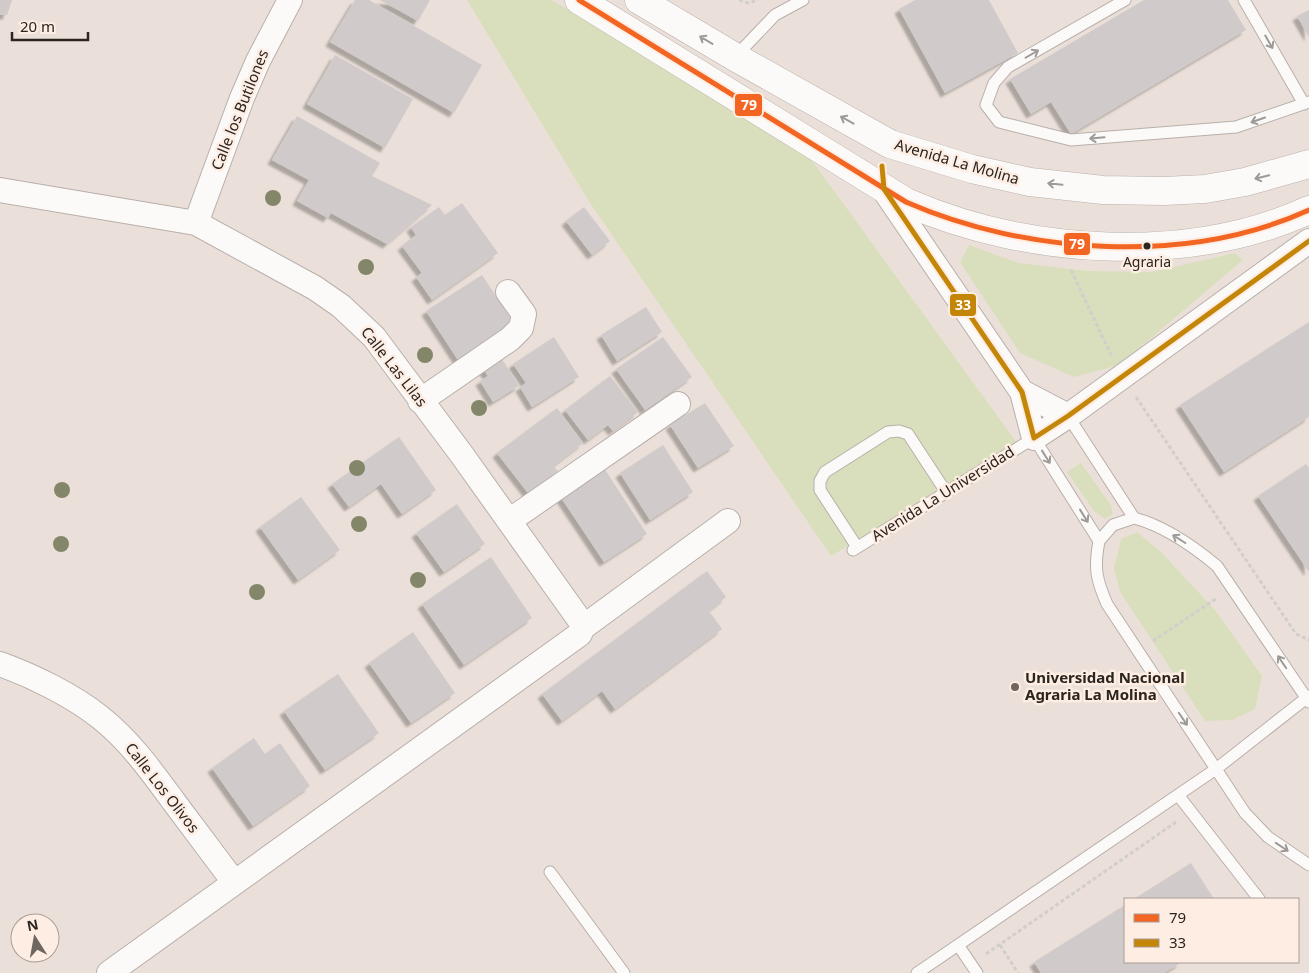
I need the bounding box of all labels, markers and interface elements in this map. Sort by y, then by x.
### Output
scale bar [12,10,89,42]
text: 20 m [20,16,55,36]
one-way arrow [699,34,713,44]
one-way arrow [1264,35,1274,49]
street label: Calle los Butilones [206,46,272,173]
one-way arrow [1024,48,1038,58]
line badge: 79 [734,93,763,117]
text: 79 [741,95,757,114]
one-way arrow [840,115,855,125]
one-way arrow [1251,116,1266,125]
street label: Avenida La Molina [893,134,1022,188]
one-way arrow [1089,134,1105,143]
one-way arrow [1255,173,1271,182]
one-way arrow [1047,179,1063,189]
line badge: 79 [1063,232,1091,256]
text: 79 [1069,234,1085,253]
marker: Agraria [1142,241,1152,251]
place label: Agraria [1123,252,1171,271]
line badge: 33 [949,293,977,317]
text: 33 [955,295,971,314]
street label: Calle Las Lilas [357,322,432,411]
street label: Avenida La Universidad [867,441,1018,545]
one-way arrow [1041,449,1051,463]
one-way arrow [1079,509,1089,523]
one-way arrow [1172,534,1186,544]
one-way arrow [1277,655,1287,669]
place label: Universidad Nacional Agraria La Molina [1025,667,1185,704]
marker: Universidad Nacional Agraria La Molina [1009,681,1021,693]
one-way arrow [1178,712,1188,726]
street label: Calle Los Olivos [121,738,204,837]
one-way arrow [1274,842,1288,852]
legend [1124,898,1299,963]
text: 79 [1169,907,1186,927]
north arrow [10,913,60,963]
text: N [25,914,40,935]
text: 33 [1169,932,1186,952]

